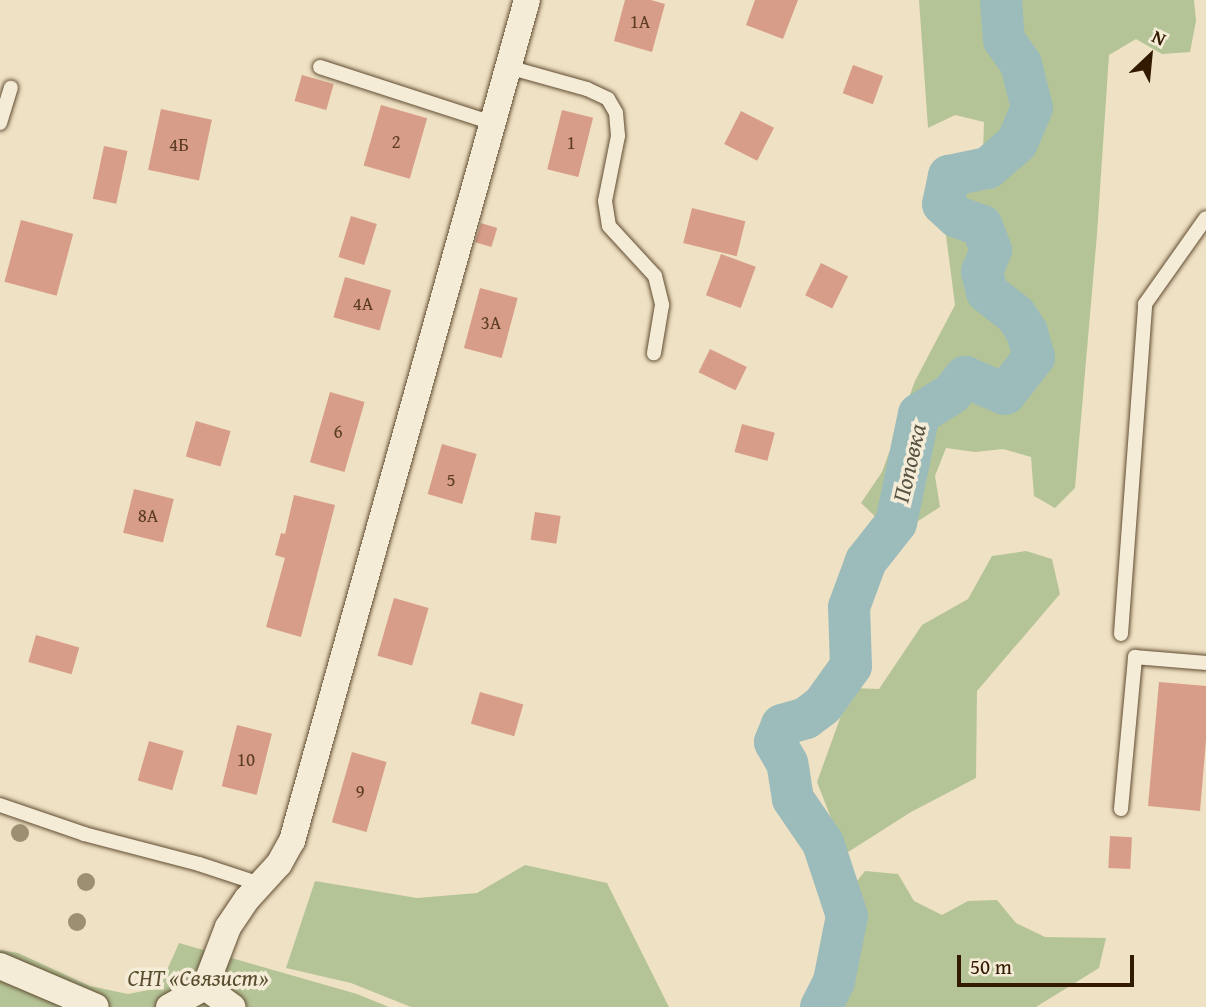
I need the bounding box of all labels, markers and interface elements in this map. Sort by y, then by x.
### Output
house number: 1А [630,11,650,33]
north arrow [1115,21,1185,91]
text: N [1147,22,1171,52]
house number: 2 [391,131,401,153]
house number: 1 [566,132,576,154]
house number: 4Б [169,134,189,156]
house number: 4А [353,293,373,315]
house number: 3А [481,312,501,334]
house number: 6 [333,421,343,443]
water label: Поповка [886,421,932,505]
house number: 5 [446,469,456,491]
house number: 8А [138,505,158,527]
house number: 10 [237,749,255,771]
house number: 9 [355,781,365,803]
scale bar [961,940,1138,984]
text: 50 m [970,951,1012,982]
park label: СНТ «Связист» [127,964,269,992]

